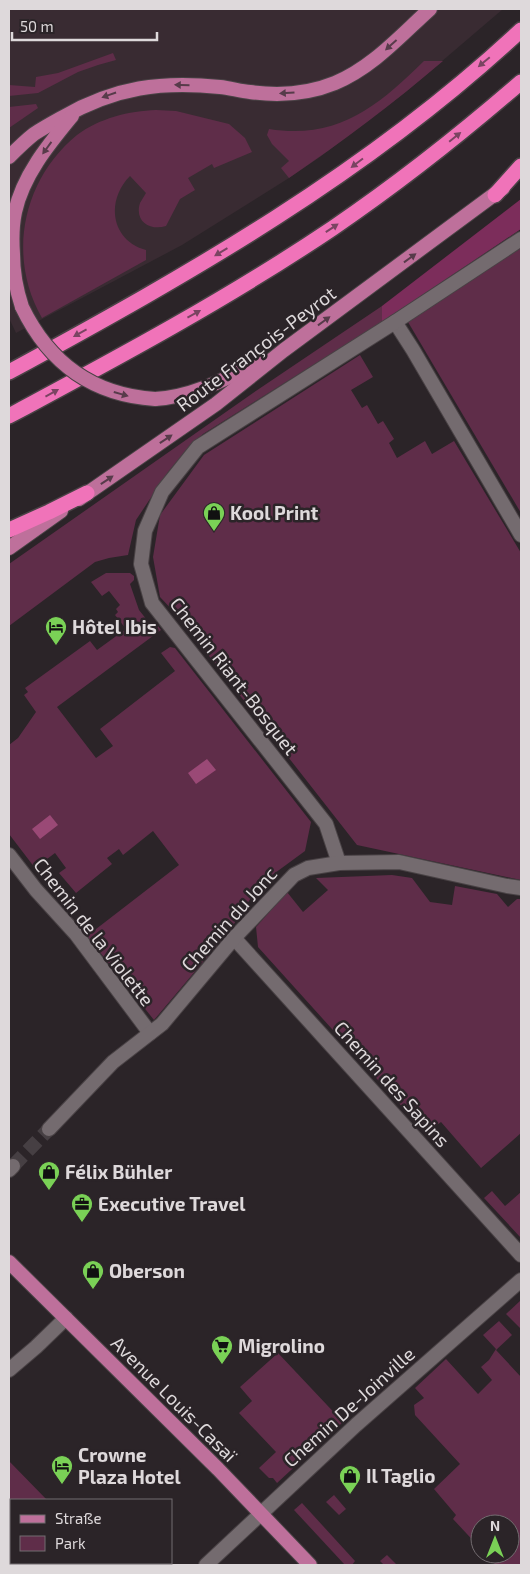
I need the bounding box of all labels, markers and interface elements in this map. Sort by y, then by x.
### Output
scale bar [12,10,158,42]
text: 50 m [20,17,54,35]
one-way arrow [385,40,398,51]
one-way arrow [478,57,491,68]
one-way arrow [174,81,190,89]
one-way arrow [279,90,295,98]
one-way arrow [102,92,117,100]
one-way arrow [448,132,461,143]
one-way arrow [42,141,52,155]
one-way arrow [350,158,364,168]
one-way arrow [325,223,338,233]
one-way arrow [215,248,228,257]
one-way arrow [403,252,416,263]
street label: Route François-Peyrot [172,281,340,417]
one-way arrow [186,310,201,318]
one-way arrow [317,316,331,326]
one-way arrow [73,329,88,337]
one-way arrow [44,389,59,397]
one-way arrow [114,390,129,398]
one-way arrow [160,434,173,444]
one-way arrow [100,475,113,484]
shop icon: Kool Print [202,501,226,532]
place label: Kool Print [230,501,319,524]
street label: Chemin Riant-Bosquet [166,592,303,759]
hotel icon: Hôtel Ibis [44,615,68,646]
place label: Hôtel Ibis [72,615,157,638]
street label: Chemin de la Violette [29,853,159,1010]
street label: Chemin du Jonc [176,862,281,975]
street label: Chemin des Sapins [330,1016,455,1151]
shop icon: Félix Bühler [37,1160,61,1191]
place label: Félix Bühler [65,1160,172,1183]
office icon: Executive Travel [70,1192,94,1223]
place label: Executive Travel [98,1192,246,1215]
shop icon: Oberson [81,1259,105,1290]
place label: Oberson [109,1259,185,1282]
street label: Avenue Louis-Casaï [107,1331,242,1466]
supermarket icon: Migrolino [210,1334,234,1365]
place label: Migrolino [238,1334,325,1357]
street label: Chemin De-Joinville [278,1342,419,1472]
place label: Crowne Plaza Hotel [78,1443,182,1488]
hotel icon: Crowne Plaza Hotel [50,1454,74,1485]
shop icon: Il Taglio [338,1464,362,1495]
place label: Il Taglio [366,1464,435,1487]
legend [10,1499,172,1564]
text: Straße [55,1509,101,1527]
north arrow [470,1514,520,1564]
text: N [490,1517,500,1534]
text: Park [55,1534,86,1552]

